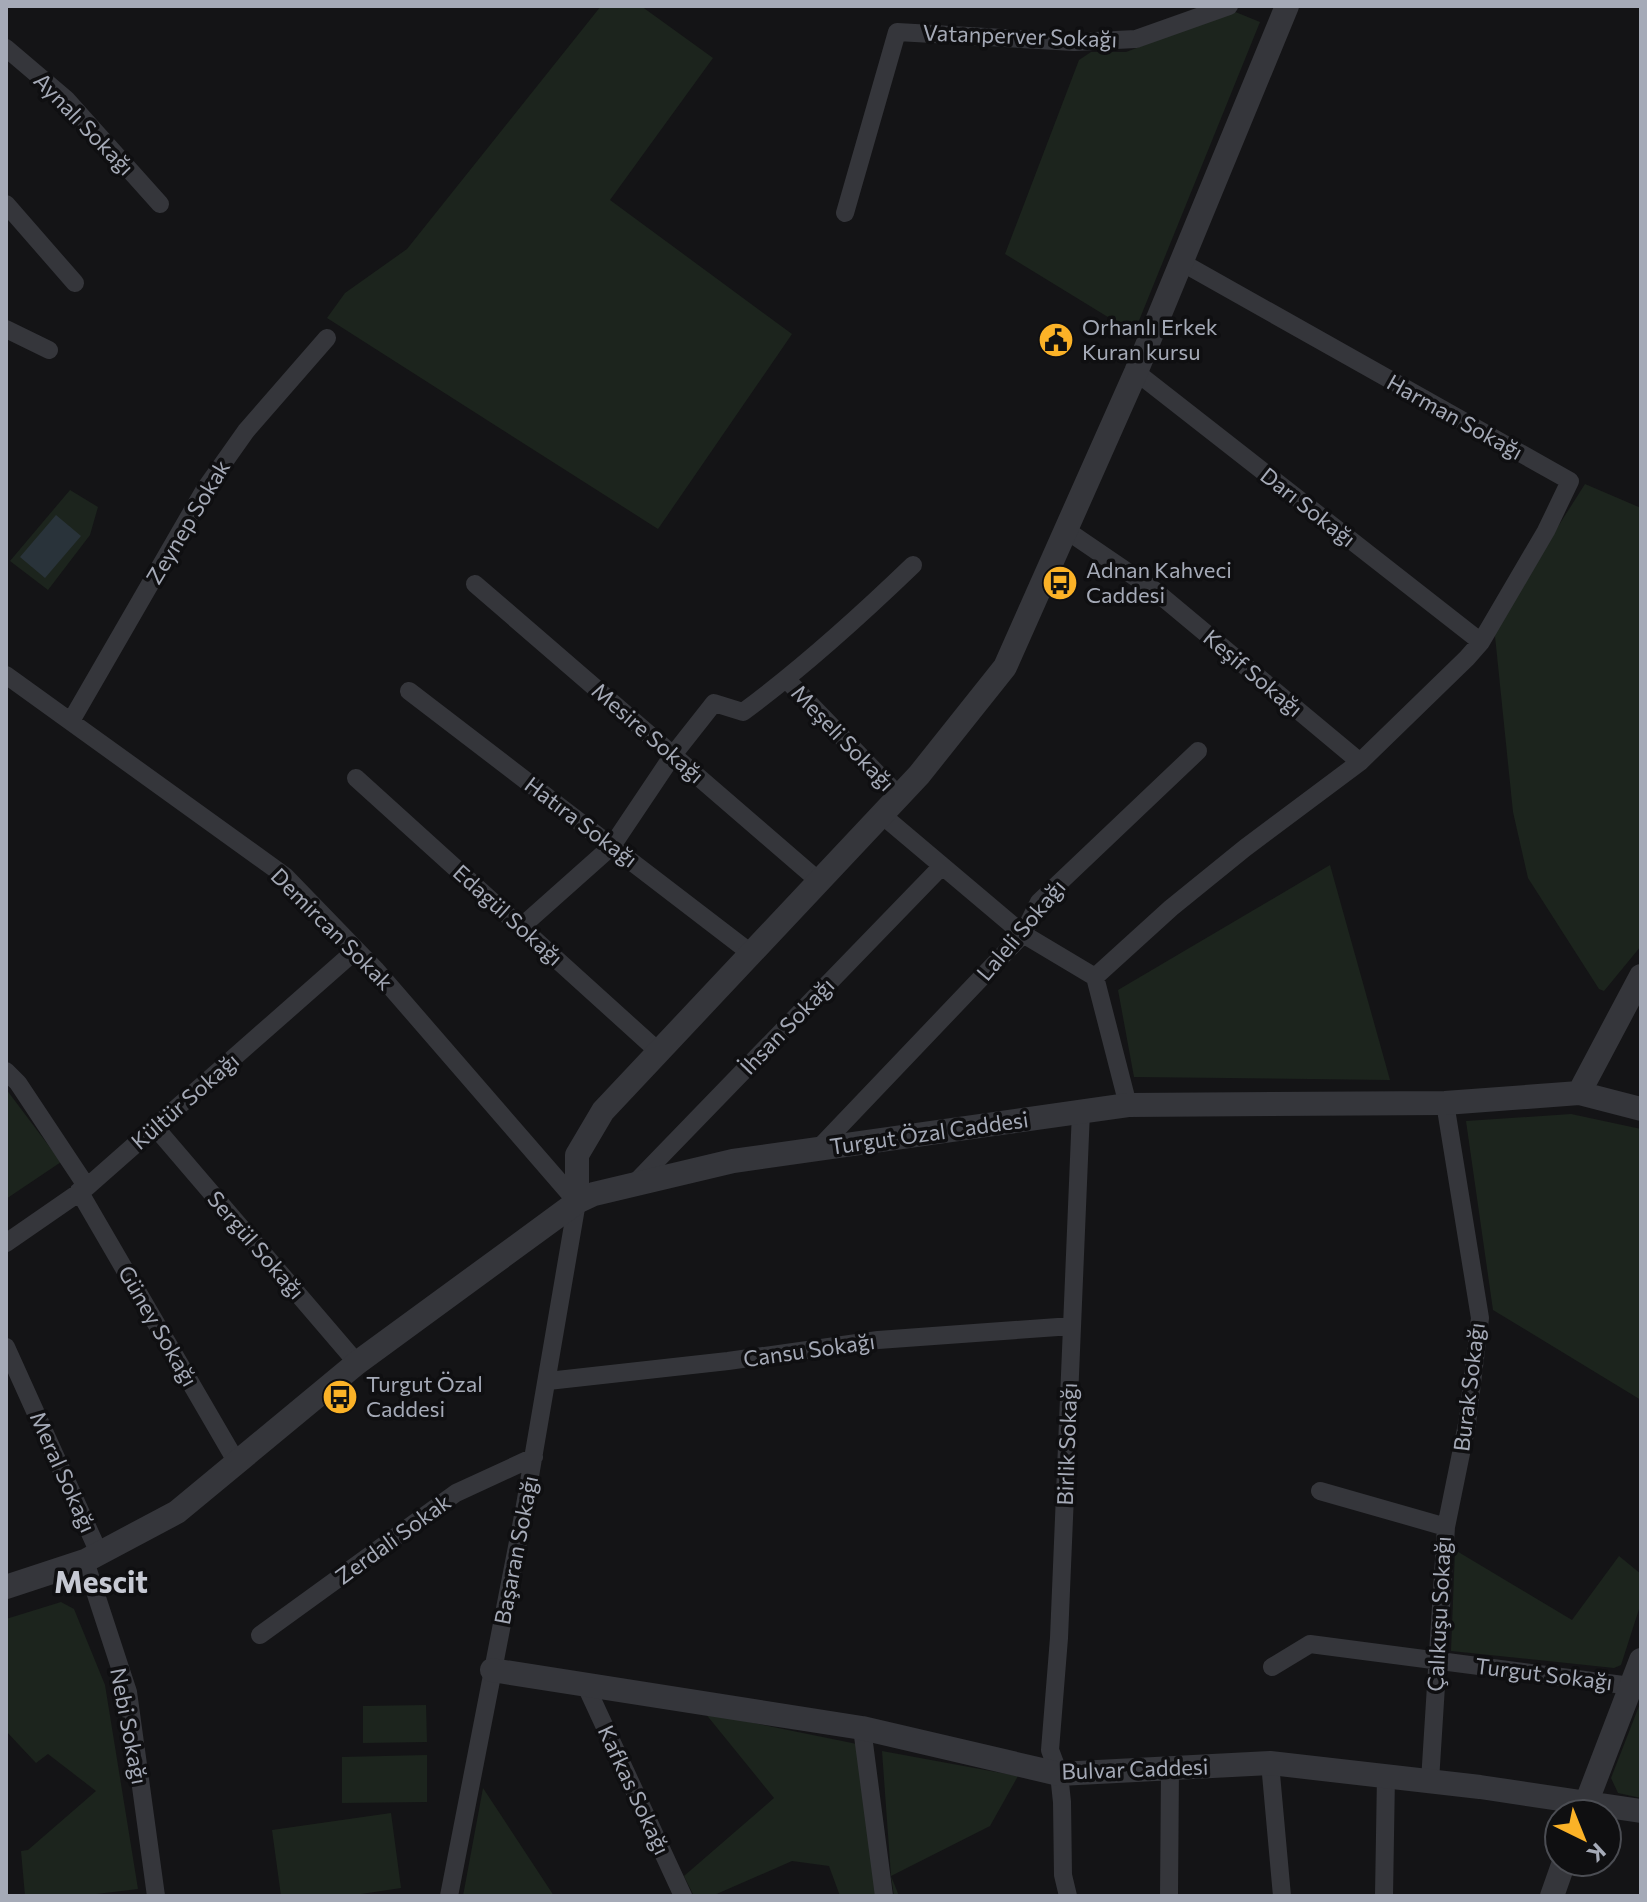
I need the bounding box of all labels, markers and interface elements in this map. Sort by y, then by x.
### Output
street label: Vatanperver Sokağı [922,19,1118,52]
street label: Aynalı Sokağı [29,67,140,181]
place label: Orhanlı Erkek Kuran kursu [1082,313,1218,365]
public building icon: Orhanlı Erkek Kuran kursu [1037,321,1075,359]
street label: Harman Sokağı [1383,368,1528,465]
street label: Zeynep Sokak [140,455,235,589]
street label: Darı Sokağı [1255,461,1361,552]
place label: Adnan Kahveci Caddesi [1086,556,1232,608]
bus stop icon: Adnan Kahveci Caddesi [1041,564,1079,602]
street label: Keşif Sokağı [1198,623,1308,722]
street label: Mesire Sokağı [587,677,710,789]
street label: Meşeli Sokağı [786,679,901,796]
street label: Hatıra Sokağı [520,770,643,873]
street label: Edagül Sokağı [448,858,569,971]
street label: Demircan Sokak [266,862,399,995]
street label: Laleli Sokağı [970,874,1071,986]
street label: İhsan Sokağı [734,972,839,1080]
street label: Kültür Sokağı [125,1047,244,1155]
street label: Turgut Özal Caddesi [828,1105,1030,1160]
street label: Sergül Sokağı [202,1185,311,1304]
street label: Güney Sokağı [113,1261,204,1391]
street label: Burak Sokağı [1447,1321,1490,1453]
street label: Cansu Sokağı [741,1327,877,1372]
place label: Turgut Özal Caddesi [366,1370,483,1422]
bus stop icon: Turgut Özal Caddesi [321,1378,359,1416]
street label: Birlik Sokağı [1051,1382,1082,1506]
street label: Meral Sokağı [25,1407,102,1536]
street label: Başaran Sokağı [488,1473,543,1627]
street label: Zerdali Sokak [330,1488,456,1589]
street label: Çalıkuşu Sokağı [1421,1536,1456,1692]
district label: Mescit [54,1562,148,1599]
street label: Turgut Sokağı [1474,1652,1614,1695]
street label: Nebi Sokağı [105,1665,154,1786]
street label: Kafkas Sokağı [593,1721,676,1859]
street label: Bulvar Caddesi [1061,1752,1209,1785]
north arrow [1543,1798,1623,1878]
text: K [1582,1838,1612,1868]

